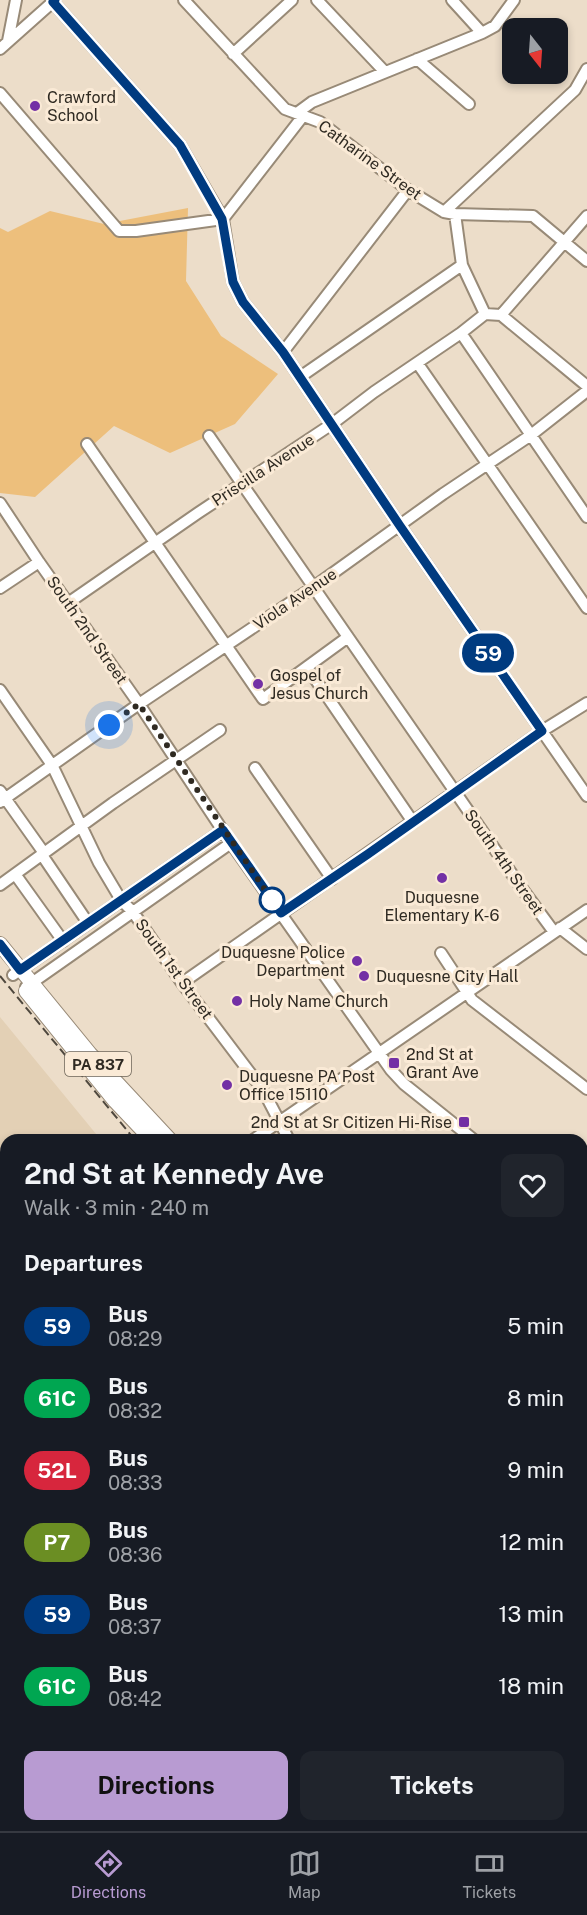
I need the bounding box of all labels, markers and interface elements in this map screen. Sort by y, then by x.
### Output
north arrow [502,18,568,84]
map controls [502,18,568,84]
place label: Crawford School [47,88,116,125]
marker: Crawford School [28,99,42,113]
street label: Catharine Street [315,116,425,204]
street label: Priscilla Avenue [208,430,318,510]
street label: Viola Avenue [250,564,340,634]
street label: South 2nd Street [43,572,131,688]
line badge: 59 [461,634,515,672]
text: 59 [474,641,502,666]
place label: Gospel of Jesus Church [270,666,368,703]
marker: Gospel of Jesus Church [251,677,265,691]
your location [94,710,124,740]
street label: South 4th Street [461,806,547,918]
marker: Duquesne Elementary K-6 [435,871,449,885]
unlabelled marker [259,887,285,913]
place label: Duquesne Elementary K-6 [385,888,499,925]
street label: South 1st Street [131,915,217,1023]
place label: Duquesne Police Department [221,943,345,980]
marker: Duquesne Police Department [350,954,364,968]
place label: Duquesne City Hall [376,967,519,986]
marker: Duquesne City Hall [357,969,371,983]
place label: Holy Name Church [249,992,388,1011]
marker: Holy Name Church [230,994,244,1008]
place label: 2nd St at Grant Ave [406,1045,479,1082]
road number: PA 837 [65,1052,131,1076]
marker: 2nd St at Grant Ave [387,1056,401,1070]
place label: Duquesne PA Post Office 15110 [239,1067,375,1104]
marker: Duquesne PA Post Office 15110 [220,1078,234,1092]
place label: 2nd St at Sr Citizen Hi-Rise [251,1113,452,1132]
marker: 2nd St at Sr Citizen Hi-Rise [457,1115,471,1129]
button: heart [501,1154,564,1217]
text: 2nd St at Kennedy Ave [24,1157,324,1190]
text: Walk · 3 min · 240 m [24,1196,209,1220]
text: Departures [24,1250,143,1276]
text: Bus [108,1301,148,1327]
text: 5 min [507,1313,564,1339]
text: 59 [43,1314,71,1339]
text: 08:29 [108,1327,162,1351]
text: Bus [108,1373,148,1399]
text: 8 min [507,1385,564,1411]
text: 61C [38,1386,76,1411]
text: 08:32 [108,1399,162,1423]
text: Bus [108,1445,148,1471]
text: 9 min [508,1457,564,1483]
text: 52L [37,1458,77,1483]
text: 08:33 [108,1471,163,1495]
text: Bus [108,1517,148,1543]
text: 12 min [499,1529,564,1555]
text: P7 [44,1530,70,1555]
text: 08:36 [108,1543,163,1567]
text: Bus [108,1589,148,1615]
text: 13 min [499,1601,564,1627]
text: 59 [43,1602,71,1627]
text: 08:37 [108,1615,162,1639]
text: Bus [108,1661,148,1687]
text: 18 min [498,1673,564,1699]
text: 61C [38,1674,76,1699]
text: 08:42 [108,1687,162,1711]
button: Directions [24,1751,288,1820]
button: Tickets [300,1751,564,1820]
tab: Directions [71,1847,146,1902]
tab: Map [288,1847,321,1902]
tab: Tickets [462,1847,516,1902]

